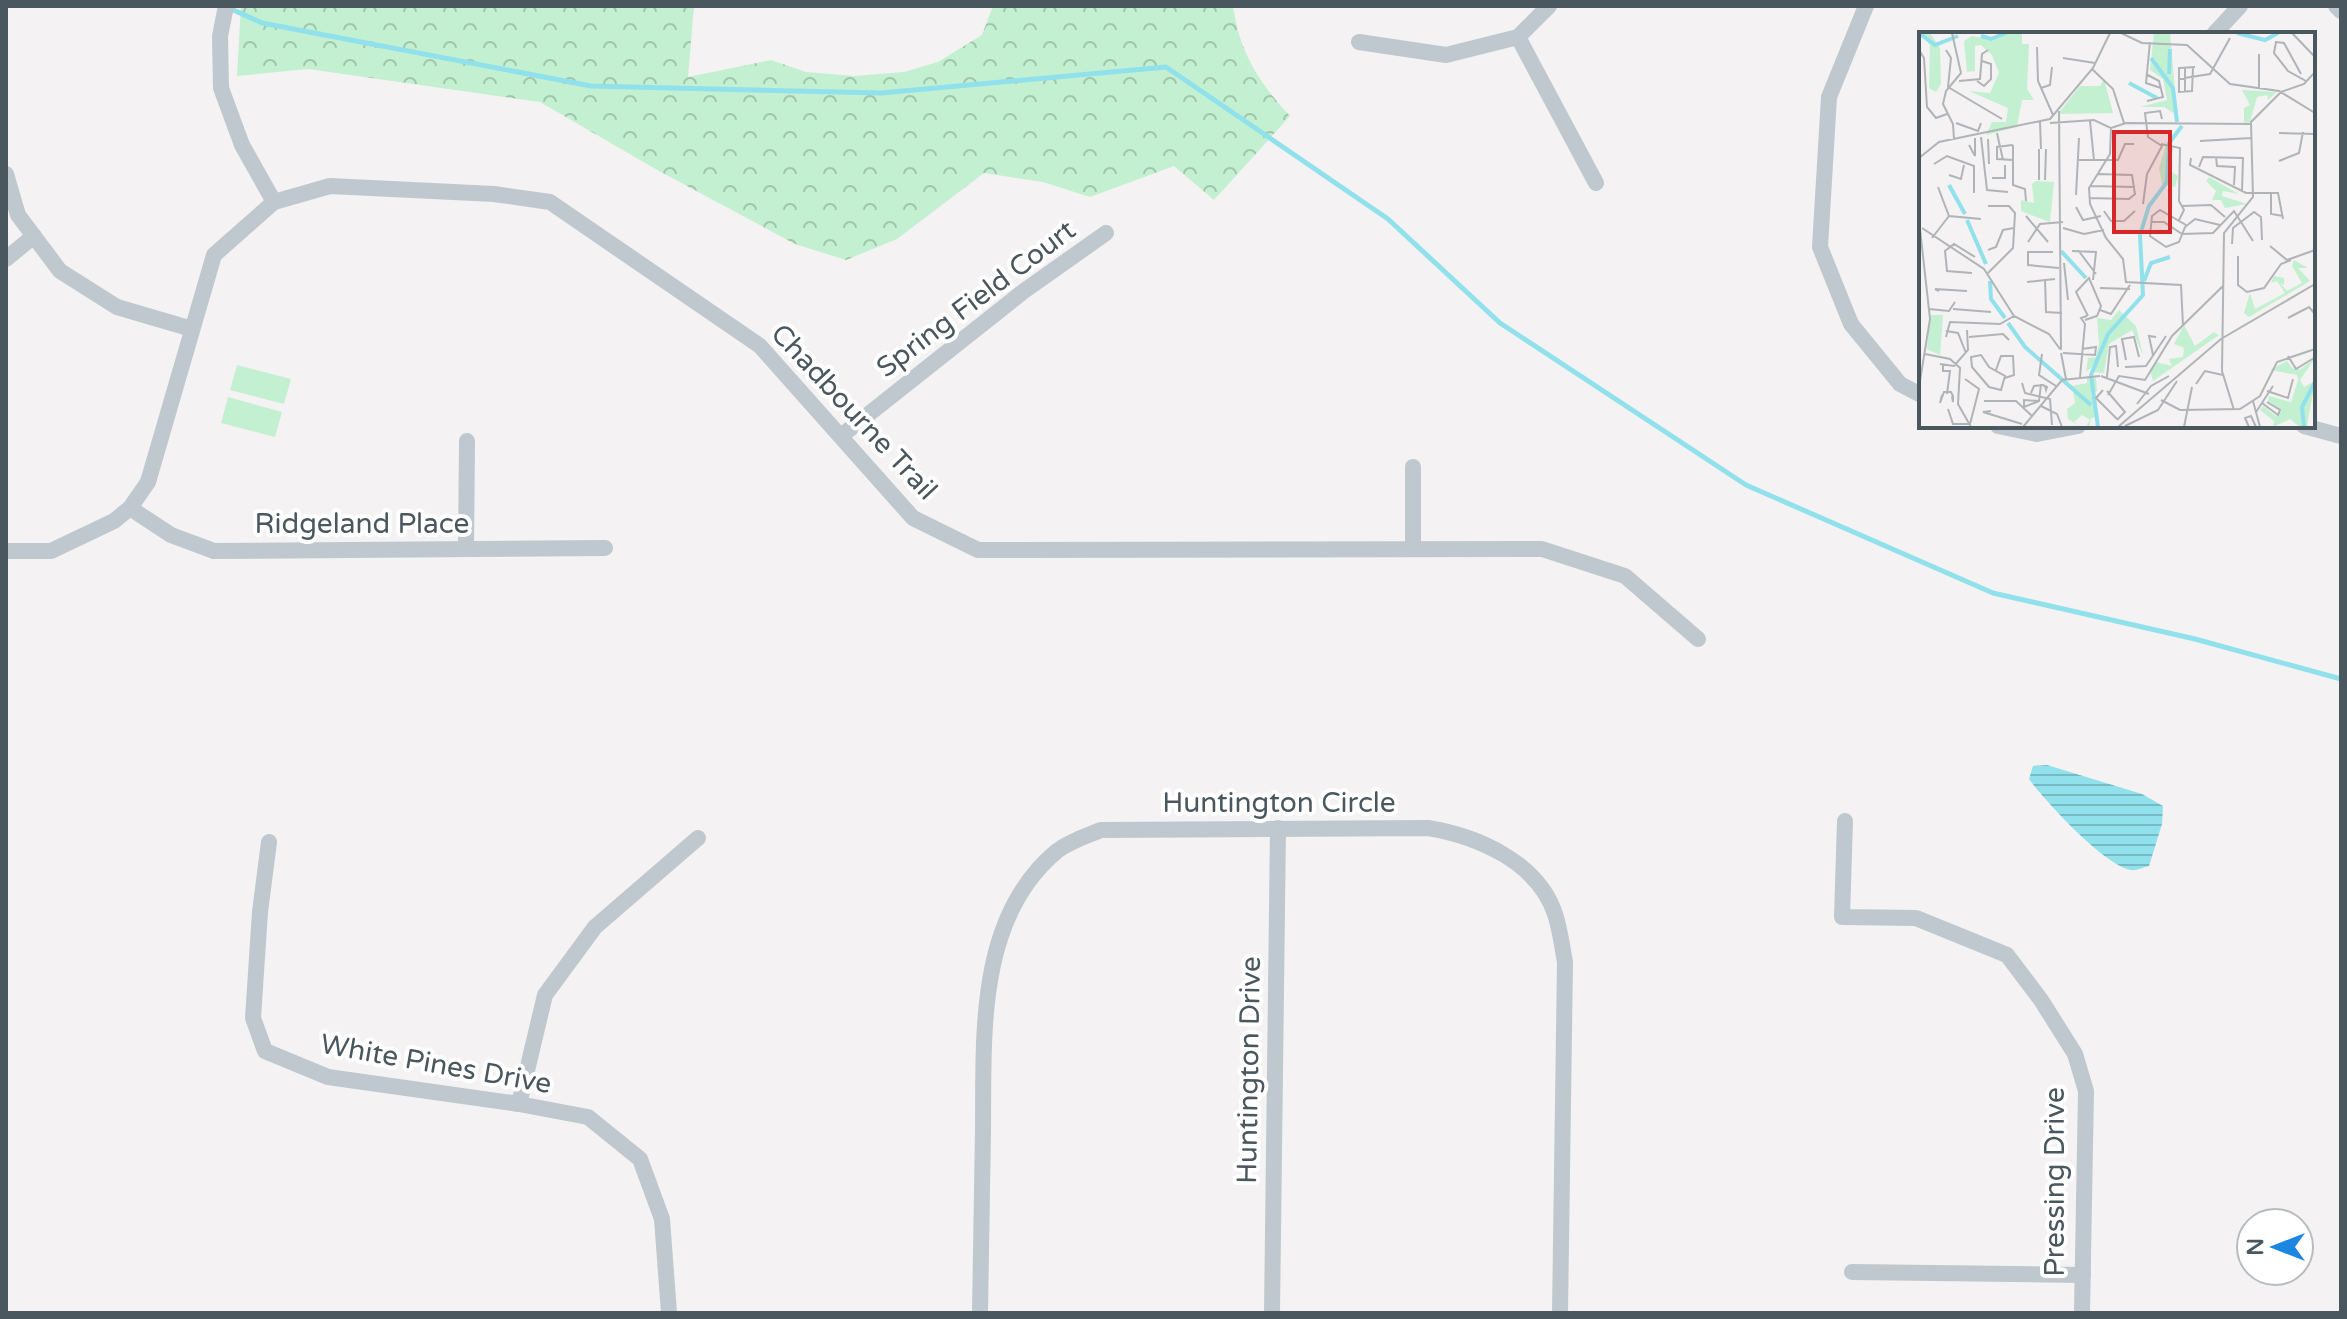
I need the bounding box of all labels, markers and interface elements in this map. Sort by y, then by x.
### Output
inset map [1919,32,2315,428]
street label: Spring Field Court [870,213,1082,385]
street label: Chadbourne Trail [764,317,944,507]
street label: Ridgeland Place [255,507,469,541]
street label: Huntington Circle [1162,786,1396,820]
street label: Huntington Drive [1230,956,1268,1184]
street label: White Pines Drive [318,1027,554,1101]
street label: Pressing Drive [2038,1087,2072,1277]
north arrow [2235,1207,2315,1287]
text: N [2243,1238,2269,1256]

